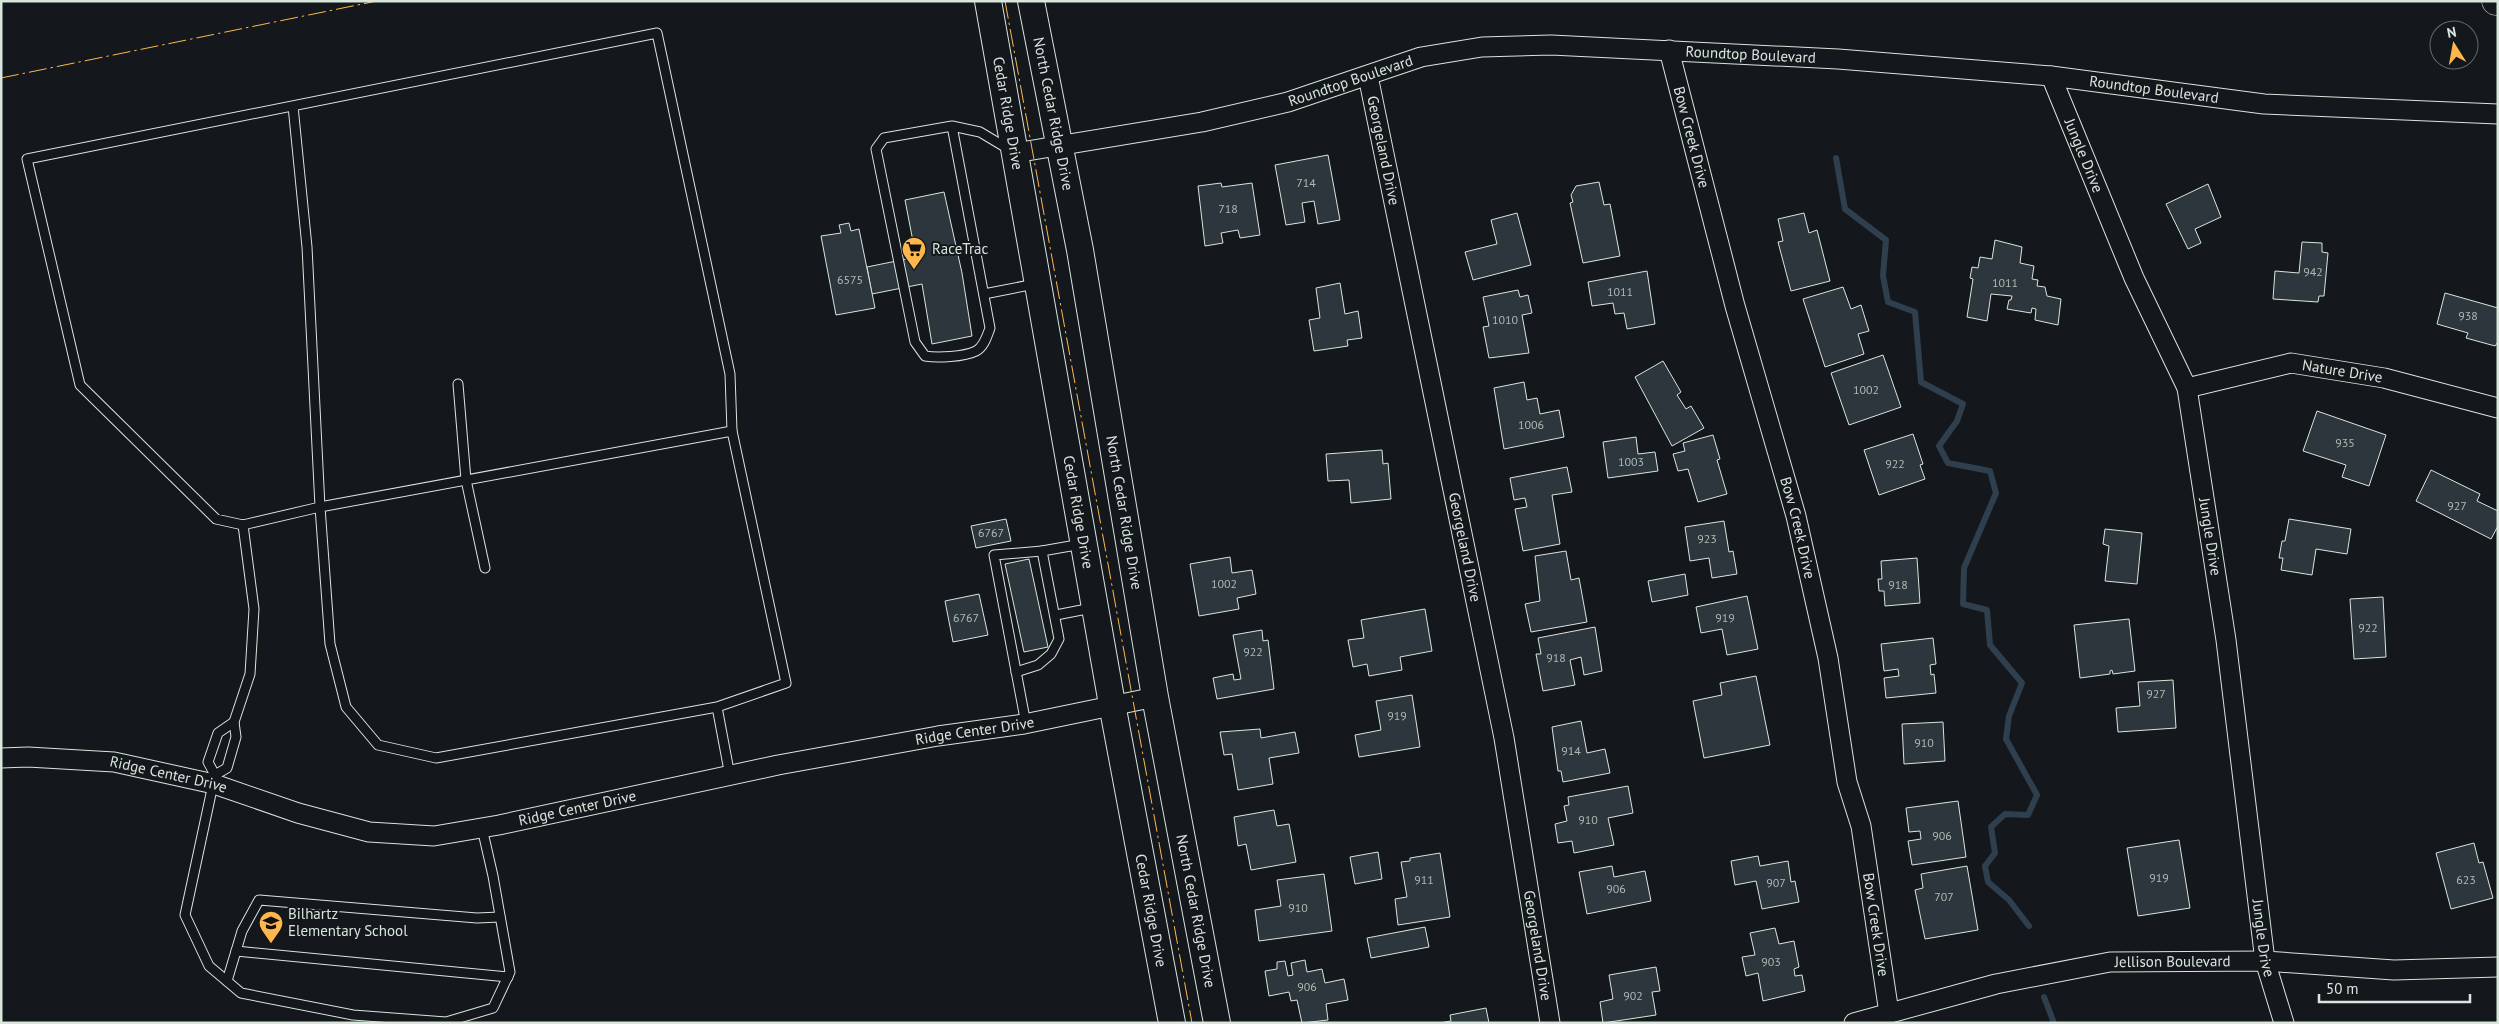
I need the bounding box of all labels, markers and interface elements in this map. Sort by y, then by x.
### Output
north arrow [2429,20,2479,70]
text: N [2445,23,2458,42]
street label: North Cedar Ridge Drive [1029,35,1078,192]
street label: Roundtop Boulevard [1685,42,1816,67]
street label: Roundtop Boulevard [1286,50,1415,110]
street label: Cedar Ridge Drive [989,55,1028,171]
street label: Roundtop Boulevard [2088,71,2220,107]
street label: Bow Creek Drive [1670,84,1714,190]
street label: Georgeland Drive [1363,94,1404,207]
street label: Jungle Drive [2060,115,2108,195]
house number: 714 [1296,175,1316,190]
house number: 718 [1218,201,1238,216]
supermarket icon: RaceTrac [901,236,927,270]
place label: RaceTrac [932,239,989,258]
house number: 942 [2303,264,2323,279]
house number: 6575 [837,272,863,287]
house number: 1011 [1992,275,2018,290]
house number: 1011 [1607,284,1633,299]
house number: 938 [2458,308,2478,323]
house number: 1010 [1492,312,1519,327]
street label: Nature Drive [2301,355,2384,387]
house number: 1002 [1853,382,1879,397]
house number: 1006 [1518,417,1544,432]
street label: North Cedar Ridge Drive [1102,434,1147,591]
house number: 935 [2335,435,2355,450]
street label: Cedar Ridge Drive [1059,454,1098,570]
house number: 1003 [1618,454,1644,469]
house number: 922 [1885,456,1905,471]
street label: Bow Creek Drive [1776,475,1820,581]
street label: Georgeland Drive [1445,491,1486,603]
street label: Jungle Drive [2195,495,2226,577]
house number: 927 [2447,498,2467,513]
house number: 6767 [978,525,1004,540]
house number: 923 [1697,531,1717,546]
house number: 1002 [1211,576,1237,591]
house number: 918 [1888,577,1908,592]
house number: 6767 [953,610,979,625]
house number: 919 [1715,610,1735,625]
house number: 922 [2358,620,2378,635]
house number: 922 [1243,644,1263,659]
house number: 918 [1546,650,1566,665]
house number: 927 [2146,686,2166,701]
house number: 919 [1387,708,1407,723]
street label: Ridge Center Drive [914,712,1036,749]
house number: 910 [1914,735,1934,750]
house number: 914 [1561,743,1581,758]
street label: Ridge Center Drive [108,751,230,797]
street label: Ridge Center Drive [516,786,638,830]
house number: 910 [1578,812,1598,827]
house number: 906 [1932,828,1952,843]
street label: North Cedar Ridge Drive [1172,833,1220,989]
street label: Cedar Ridge Drive [1131,852,1171,969]
house number: 919 [2149,870,2169,885]
house number: 911 [1414,872,1434,887]
street label: Bow Creek Drive [1859,872,1893,978]
house number: 623 [2456,872,2476,887]
house number: 907 [1766,875,1786,890]
house number: 906 [1606,881,1626,896]
street label: Georgeland Drive [1520,889,1556,1002]
house number: 707 [1934,889,1954,904]
street label: Jungle Drive [2248,897,2279,979]
house number: 910 [1288,900,1308,915]
place label: Bilhartz Elementary School [288,904,408,940]
school or university icon: Bilhartz Elementary School [258,910,284,944]
street label: Jellison Boulevard [2114,951,2231,971]
house number: 903 [1761,954,1781,969]
scale bar [2319,972,2470,1004]
house number: 906 [1297,979,1317,994]
text: 50 m [2326,979,2359,998]
house number: 902 [1623,988,1643,1003]

